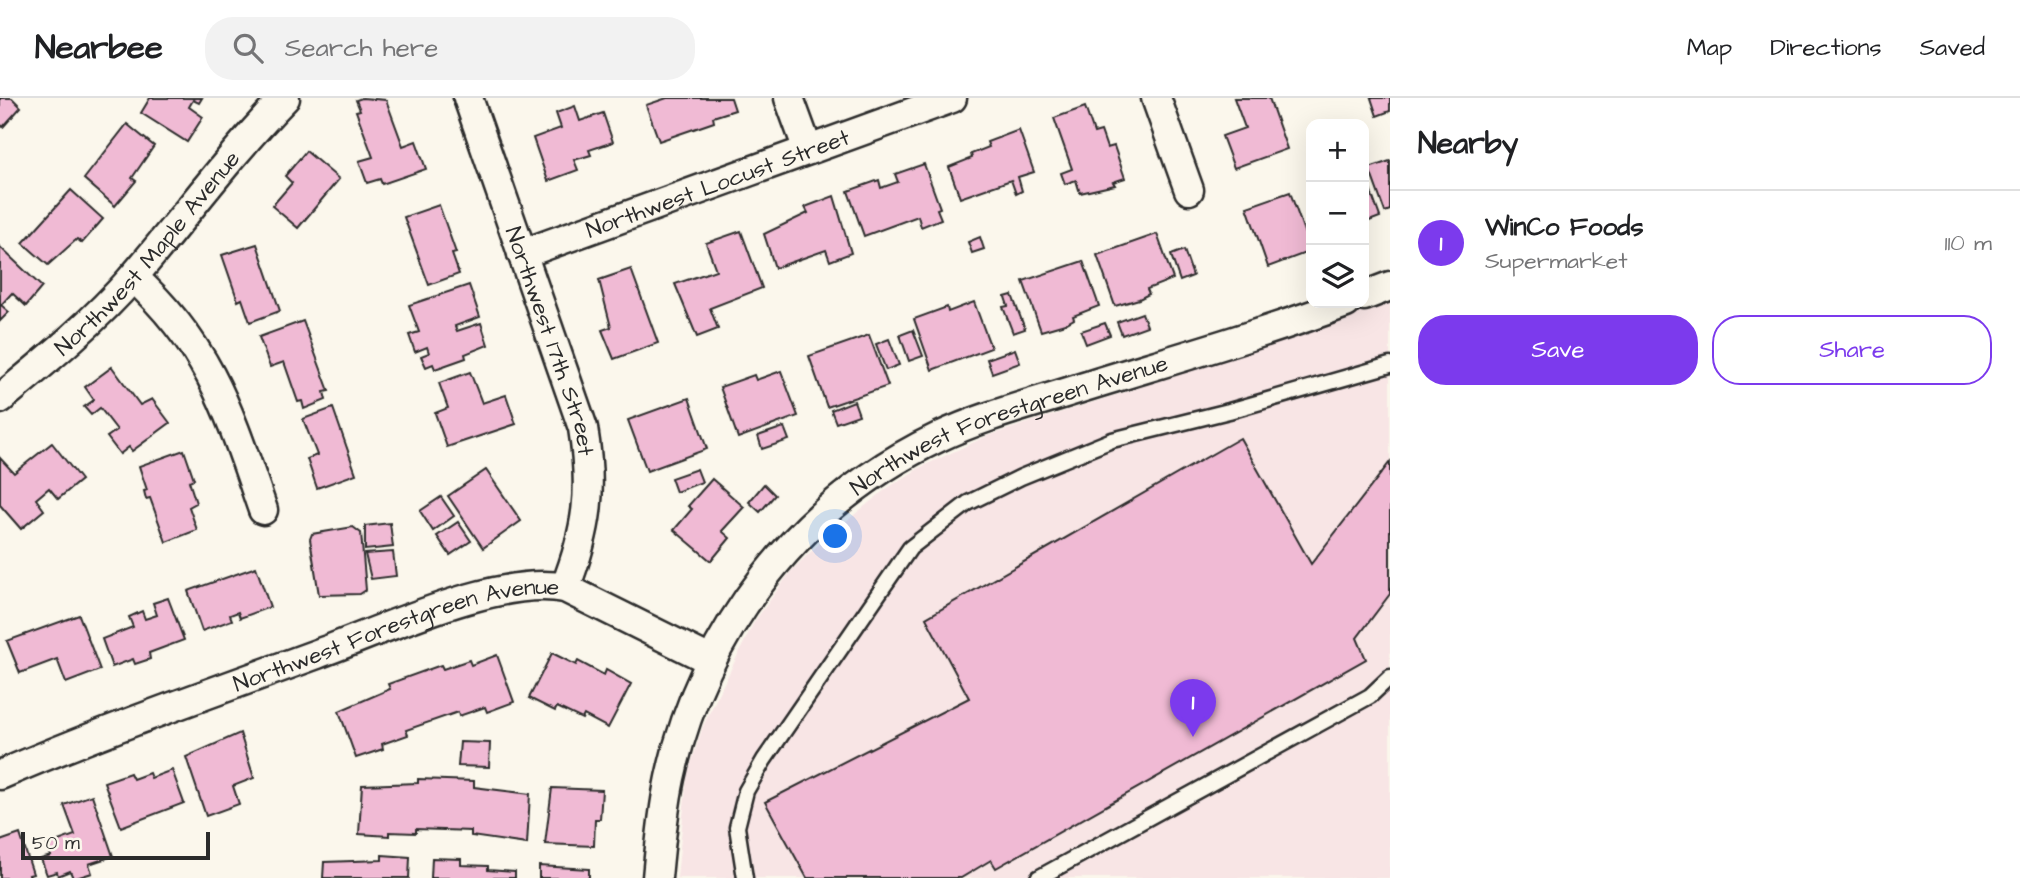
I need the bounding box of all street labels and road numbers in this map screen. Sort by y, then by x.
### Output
street label: Northwest Locust Street [582,121,855,246]
street label: Northwest Maple Avenue [48,144,248,363]
street label: Northwest 17th Street [497,222,602,458]
street label: Northwest Forestgreen Avenue [844,347,1172,503]
street label: Northwest Forestgreen Avenue [229,571,561,700]

